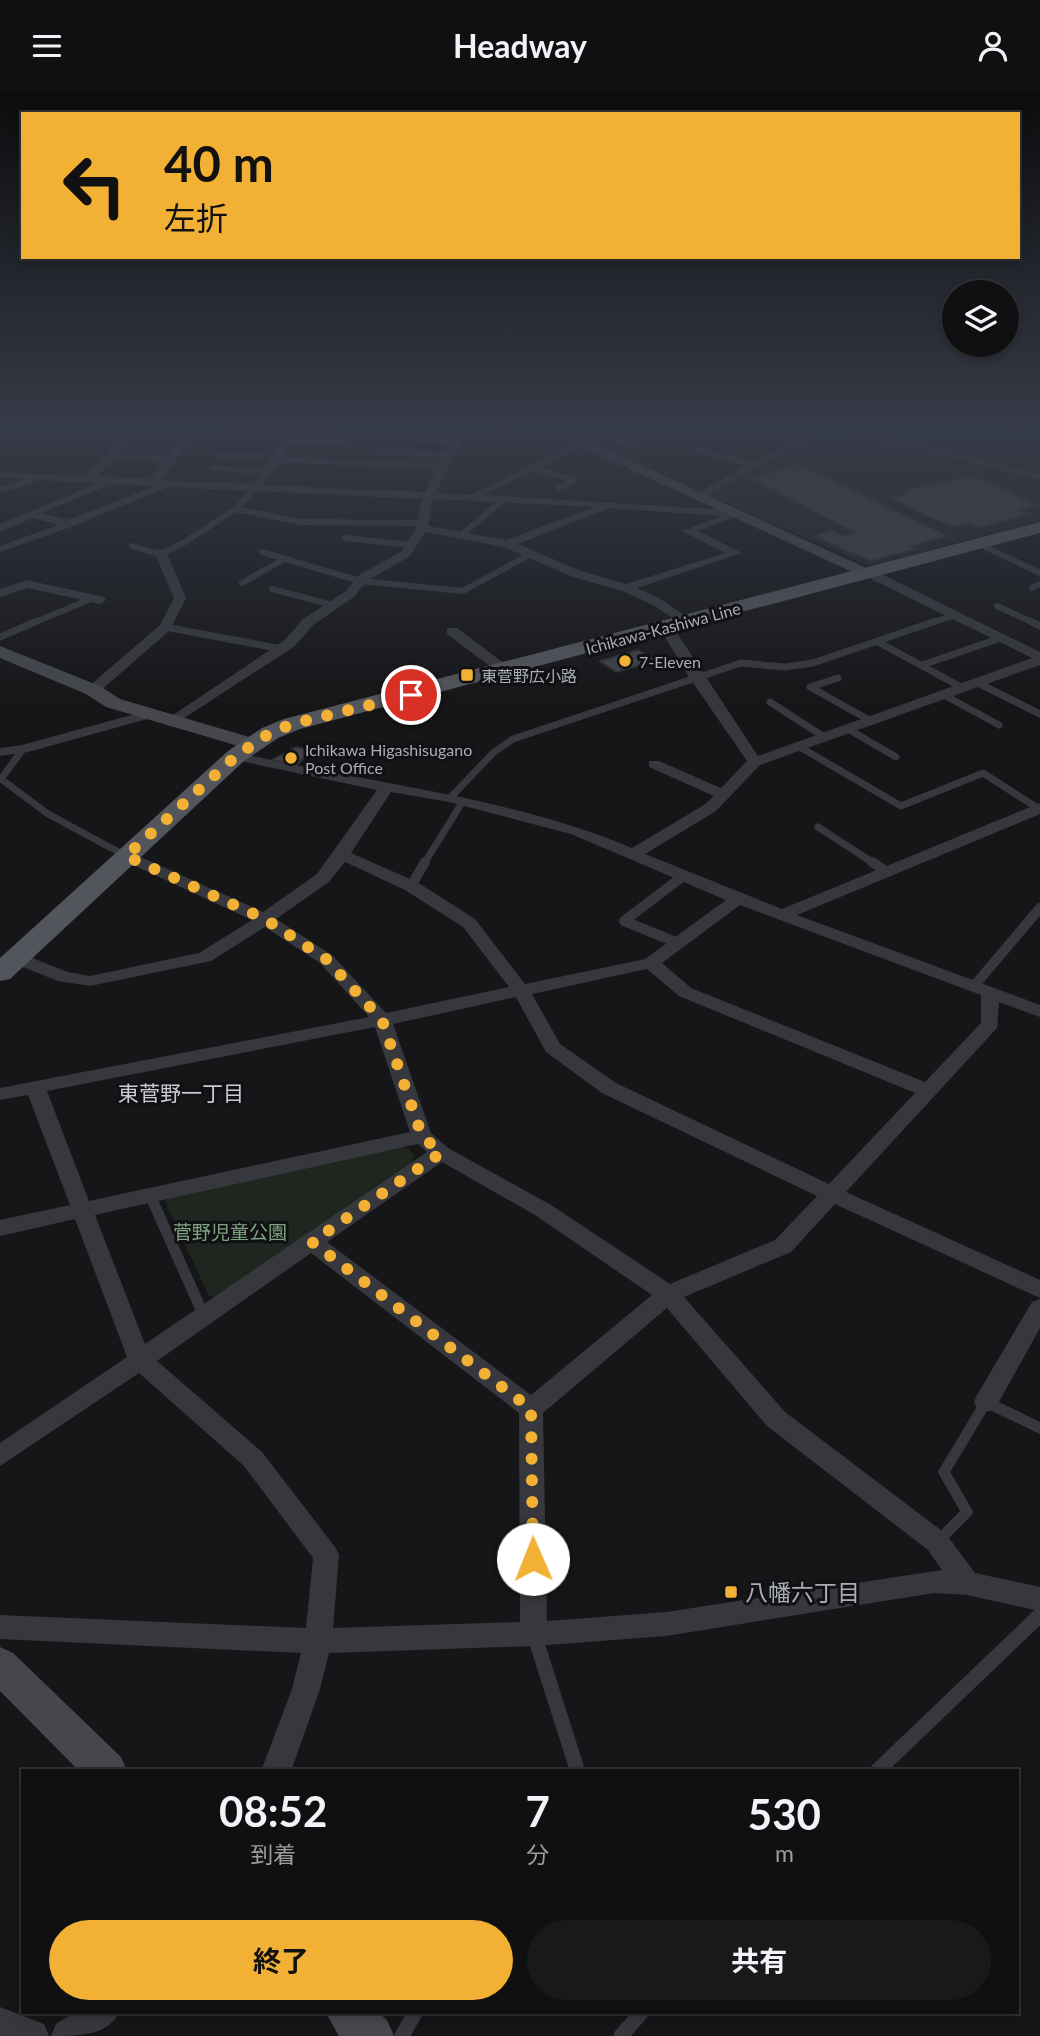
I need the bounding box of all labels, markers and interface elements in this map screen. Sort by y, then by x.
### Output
text: Headway [453,26,587,65]
icon: menu [28,27,66,65]
icon: person [974,27,1012,65]
text: 40 m [164,134,274,192]
icon: left [49,140,140,231]
text: 左折 [164,198,228,237]
map controls [942,280,1019,357]
button: layers [942,280,1019,357]
street label: Ichikawa-Kashiwa Line [584,598,742,658]
place label: 7-Eleven [639,652,701,671]
marker: 7-Eleven [617,653,633,669]
pin [381,665,441,725]
place label: 東菅野広小路 [481,666,577,685]
marker: 東菅野広小路 [459,667,475,683]
icon: arrive [392,676,430,714]
place label: Ichikawa Higashisugano Post Office [305,740,472,777]
marker: Ichikawa Higashisugano Post Office [283,750,299,766]
district label: 東菅野一丁目 [118,1080,244,1105]
park label: 菅野児童公園 [173,1220,287,1243]
position arrow [496,1522,570,1596]
place label: 八幡六丁目 [745,1578,860,1606]
marker: 八幡六丁目 [723,1584,739,1600]
text: 08:52 [219,1786,327,1836]
text: 7 [525,1786,550,1836]
text: 530 [748,1789,821,1839]
text: m [775,1839,794,1867]
text: 到着 [250,1840,296,1868]
text: 分 [526,1840,549,1868]
button: 終了 [49,1920,513,2000]
button: 共有 [527,1920,991,2000]

